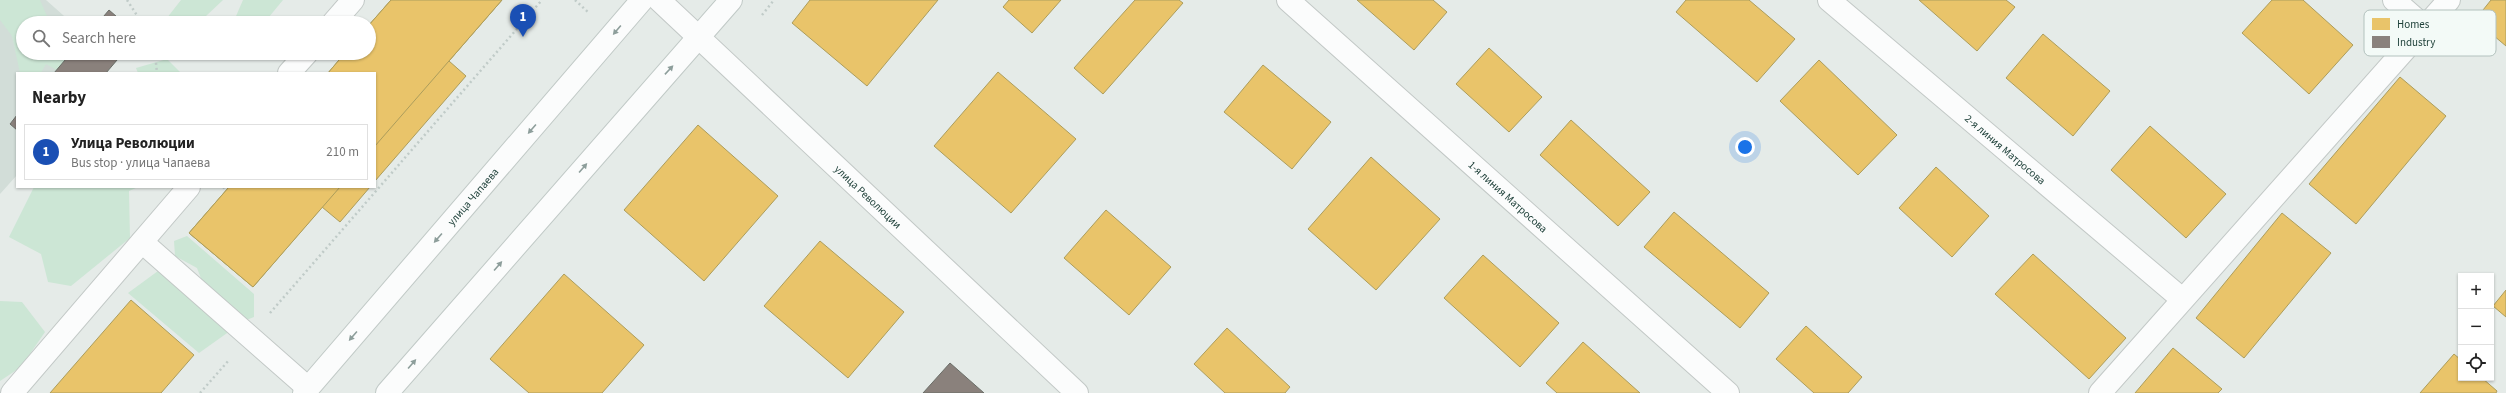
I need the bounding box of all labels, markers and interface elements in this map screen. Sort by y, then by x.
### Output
pin: 1 [510,4,536,37]
legend [2364,10,2496,56]
search box [16,16,376,60]
text: Homes [2397,17,2430,32]
one-way arrow [612,25,621,35]
icon: search [30,27,52,49]
text: Search here [62,28,136,49]
text: Industry [2397,35,2435,50]
one-way arrow [664,65,674,75]
text: Nearby [32,86,86,110]
street label: 2-я линия Матросова [1962,111,2049,188]
one-way arrow [528,123,537,134]
text: Улица Революции [71,133,195,154]
your location [1735,137,1755,157]
text: 1 [43,143,49,161]
text: 210 m [326,143,359,161]
text: Bus stop · улица Чапаева [71,154,210,172]
street label: 1-я линия Матросова [1465,157,1551,236]
street label: улица Революции [831,161,905,232]
one-way arrow [579,163,588,173]
street label: улица Чапаева [444,165,502,229]
one-way arrow [434,233,443,242]
one-way arrow [493,260,502,271]
map controls [2458,273,2494,381]
button: + [2458,273,2494,309]
button: − [2458,309,2494,345]
one-way arrow [348,331,358,341]
button: locate [2458,345,2494,381]
one-way arrow [408,358,417,369]

